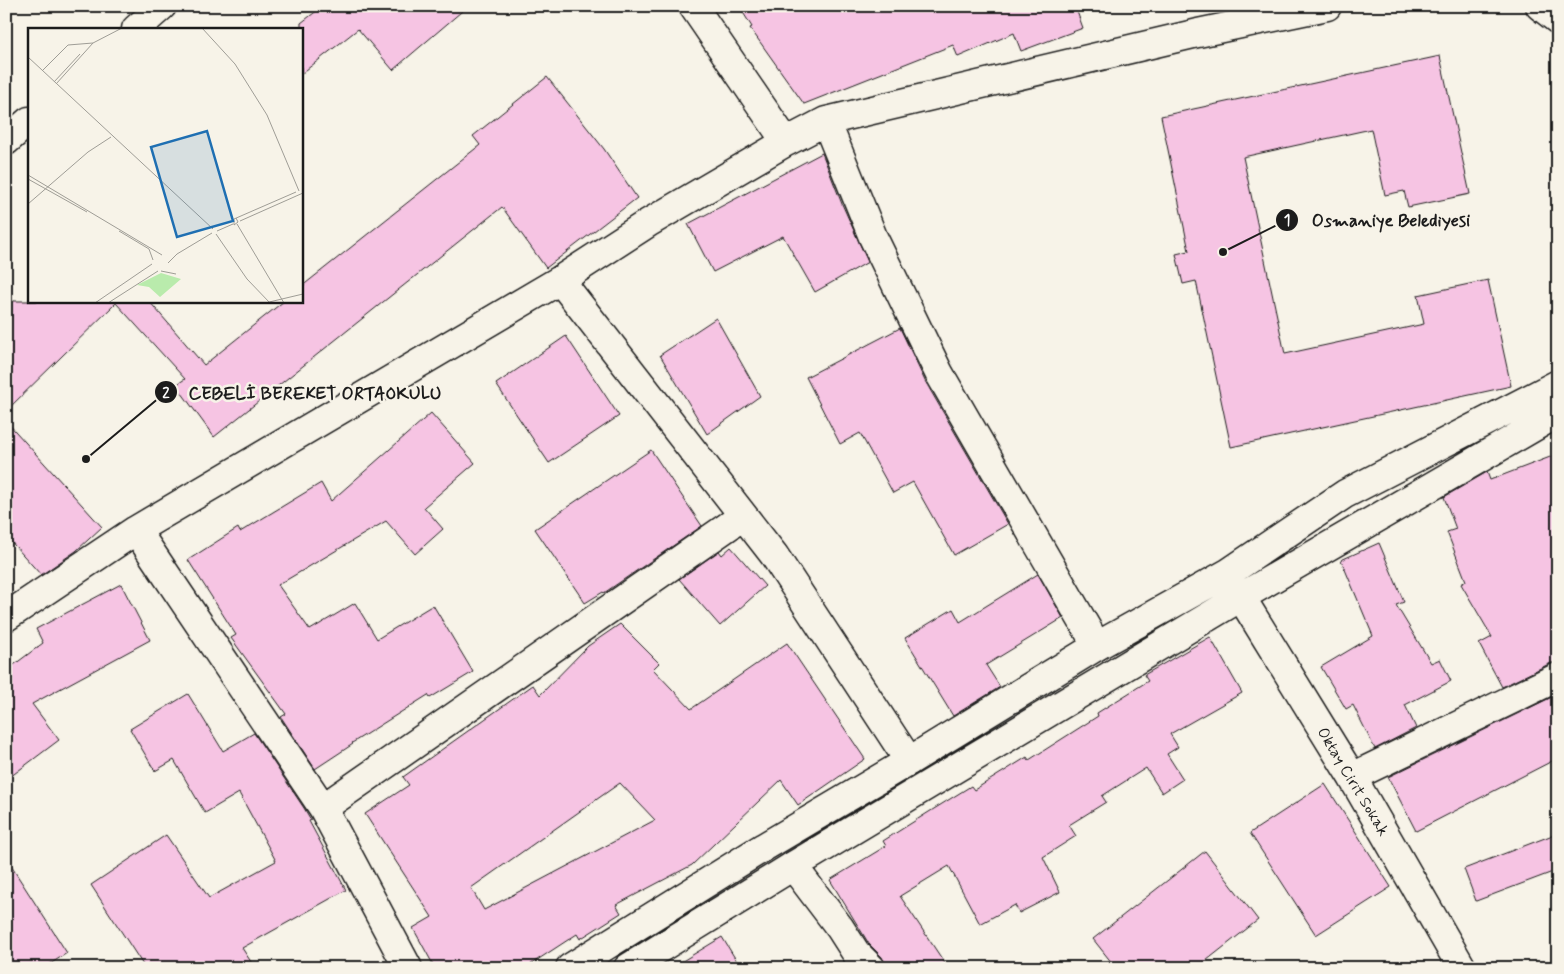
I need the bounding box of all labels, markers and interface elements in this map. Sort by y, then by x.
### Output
inset map [28,28,302,302]
callout: Osmaniye Belediyesi [1275,203,1483,236]
text: Osmaniye Belediyesi [1312,209,1470,233]
text: 1 [1284,211,1290,231]
callout: CEBELİ BEREKET ORTAOKULU [153,376,452,409]
text: CEBELİ BEREKET ORTAOKULU [188,382,442,406]
text: 2 [162,384,170,404]
street label: Oktay Cirit Sokak [1312,723,1394,840]

